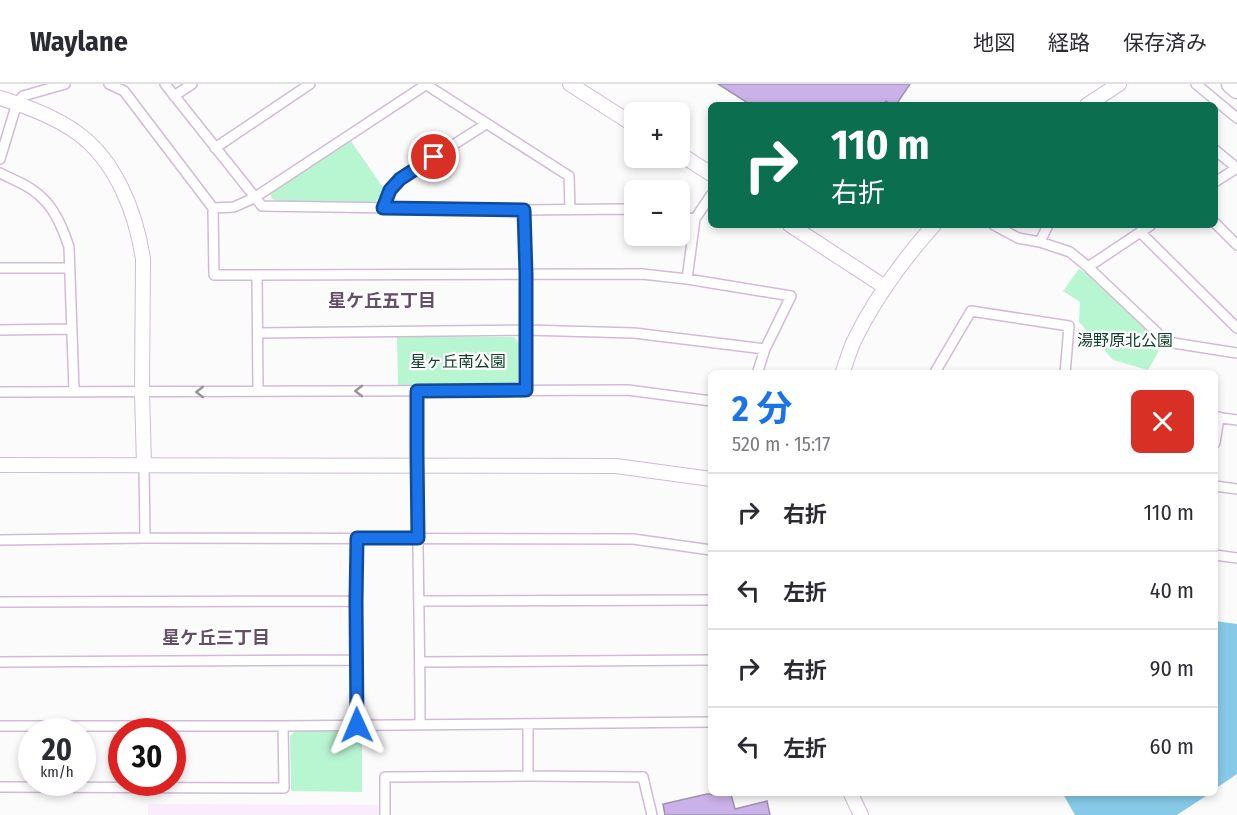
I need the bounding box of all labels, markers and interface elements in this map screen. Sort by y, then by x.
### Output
text: Waylane [30,25,128,58]
text: 地図 [973,30,1015,56]
text: 経路 [1048,30,1090,56]
text: 保存済み [1123,30,1207,56]
map controls [624,102,690,246]
button: + [624,102,690,168]
text: 110 m [831,120,930,170]
icon: right [732,126,810,204]
pin [408,131,459,182]
icon: arrive [417,140,450,173]
text: 右折 [831,177,885,209]
button: − [624,180,690,246]
district label: 星ケ丘五丁目 [328,290,436,312]
park label: 湯野原北公園 [1077,331,1173,350]
park label: 星ヶ丘南公園 [410,352,506,371]
one-way arrow [354,385,363,397]
one-way arrow [196,386,205,398]
text: 2 分 [732,387,792,431]
button: close [1131,390,1194,453]
text: 520 m · 15:17 [732,432,830,456]
icon: right [732,496,765,529]
text: 110 m [1144,499,1194,526]
text: 右折 [783,501,827,528]
icon: left [732,574,765,607]
text: 40 m [1150,577,1194,604]
text: 左折 [783,579,827,606]
district label: 星ケ丘三丁目 [162,627,270,649]
icon: right [732,652,765,685]
text: 90 m [1150,655,1194,682]
text: 右折 [783,657,827,684]
position arrow [325,693,389,757]
speed limit sign: 30 [108,718,186,796]
icon: left [732,730,765,763]
text: 20 [42,732,72,768]
text: 60 m [1150,733,1194,760]
text: 左折 [783,735,827,762]
text: km/h [40,763,74,781]

